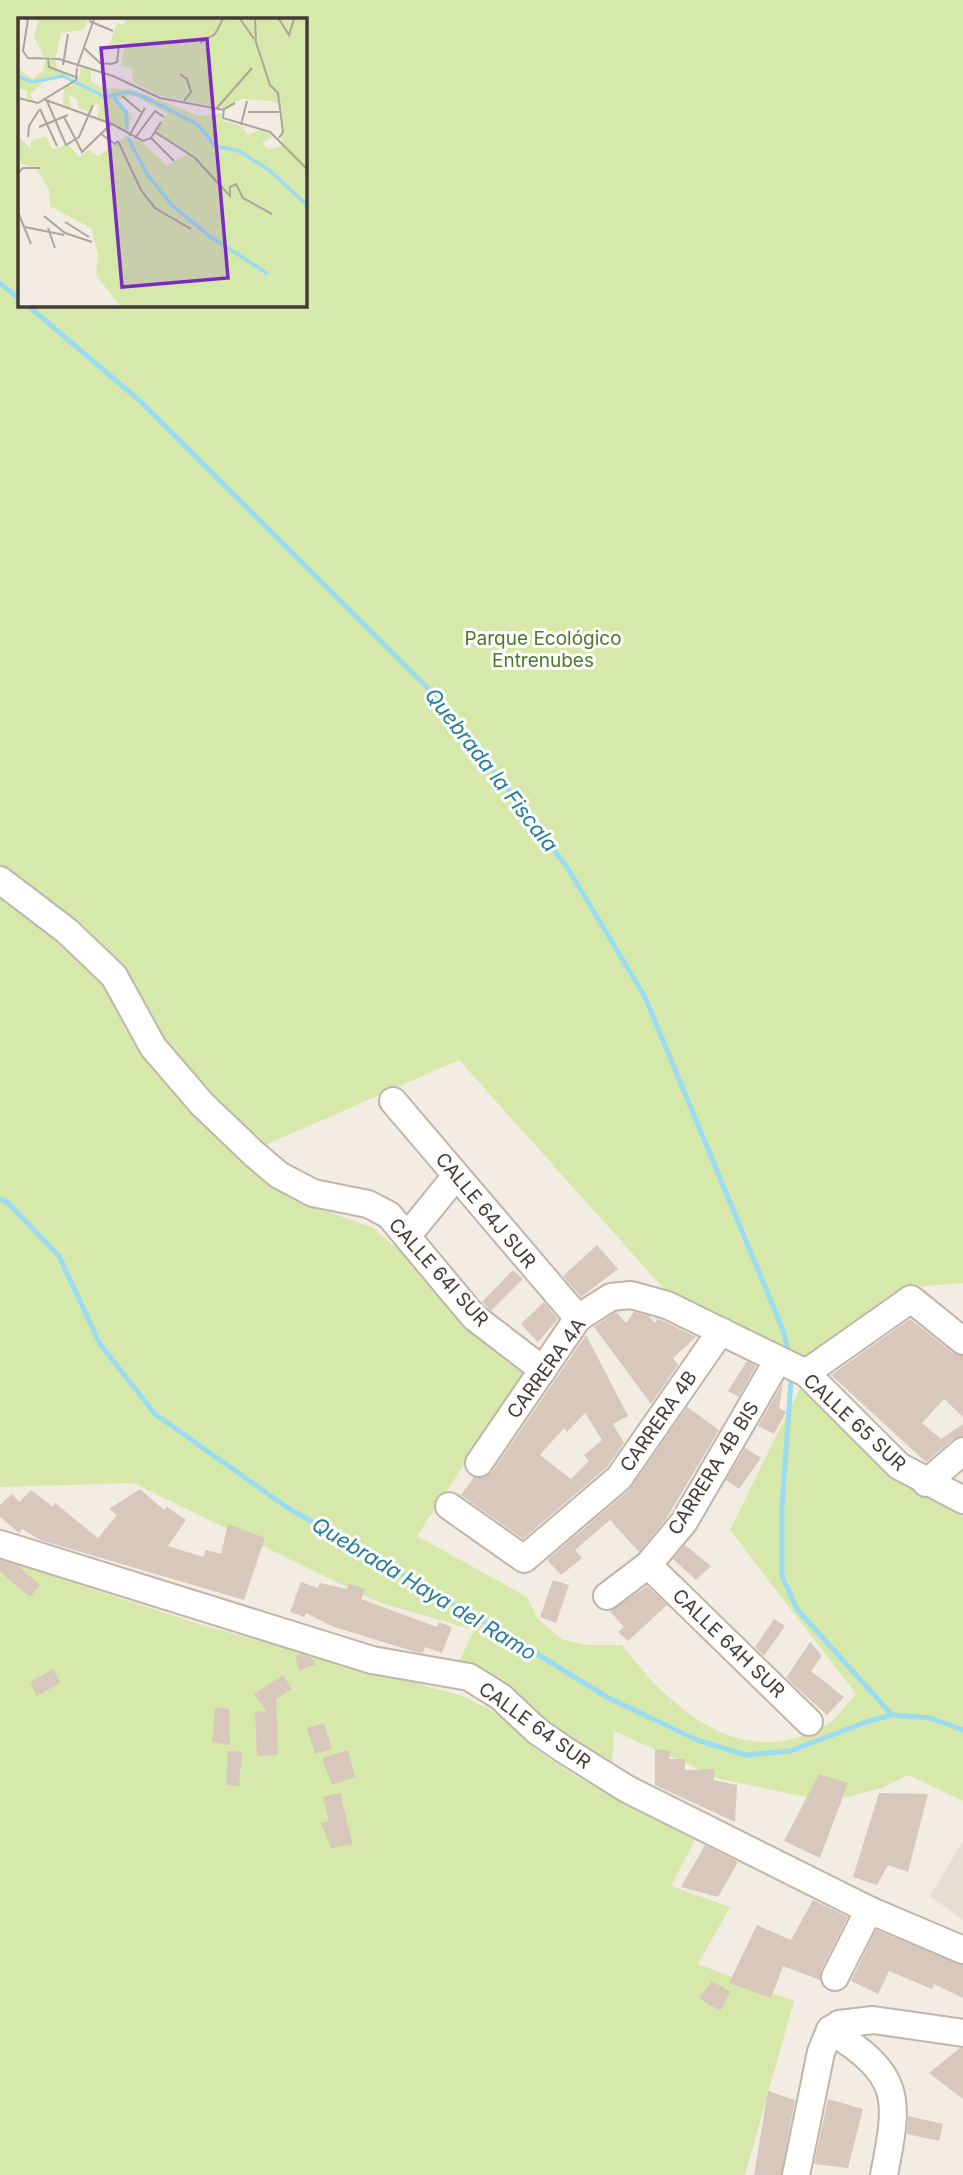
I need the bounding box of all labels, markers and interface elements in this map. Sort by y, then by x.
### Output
inset map [18,18,306,306]
park label: Parque Ecológico Entrenubes [464,627,622,672]
water label: Quebrada la Fiscala [420,683,563,857]
street label: CALLE 64J SUR [431,1148,541,1273]
street label: CALLE 64I SUR [384,1213,493,1331]
street label: CARRERA 4A [502,1314,591,1423]
street label: CARRERA 4B [615,1366,702,1476]
street label: CALLE 65 SUR [799,1369,911,1476]
street label: CARRERA 4B BIS [663,1397,764,1539]
water label: Quebrada Haya del Ramo [308,1512,541,1665]
street label: CALLE 64H SUR [668,1584,789,1703]
street label: CALLE 64 SUR [474,1677,595,1774]

